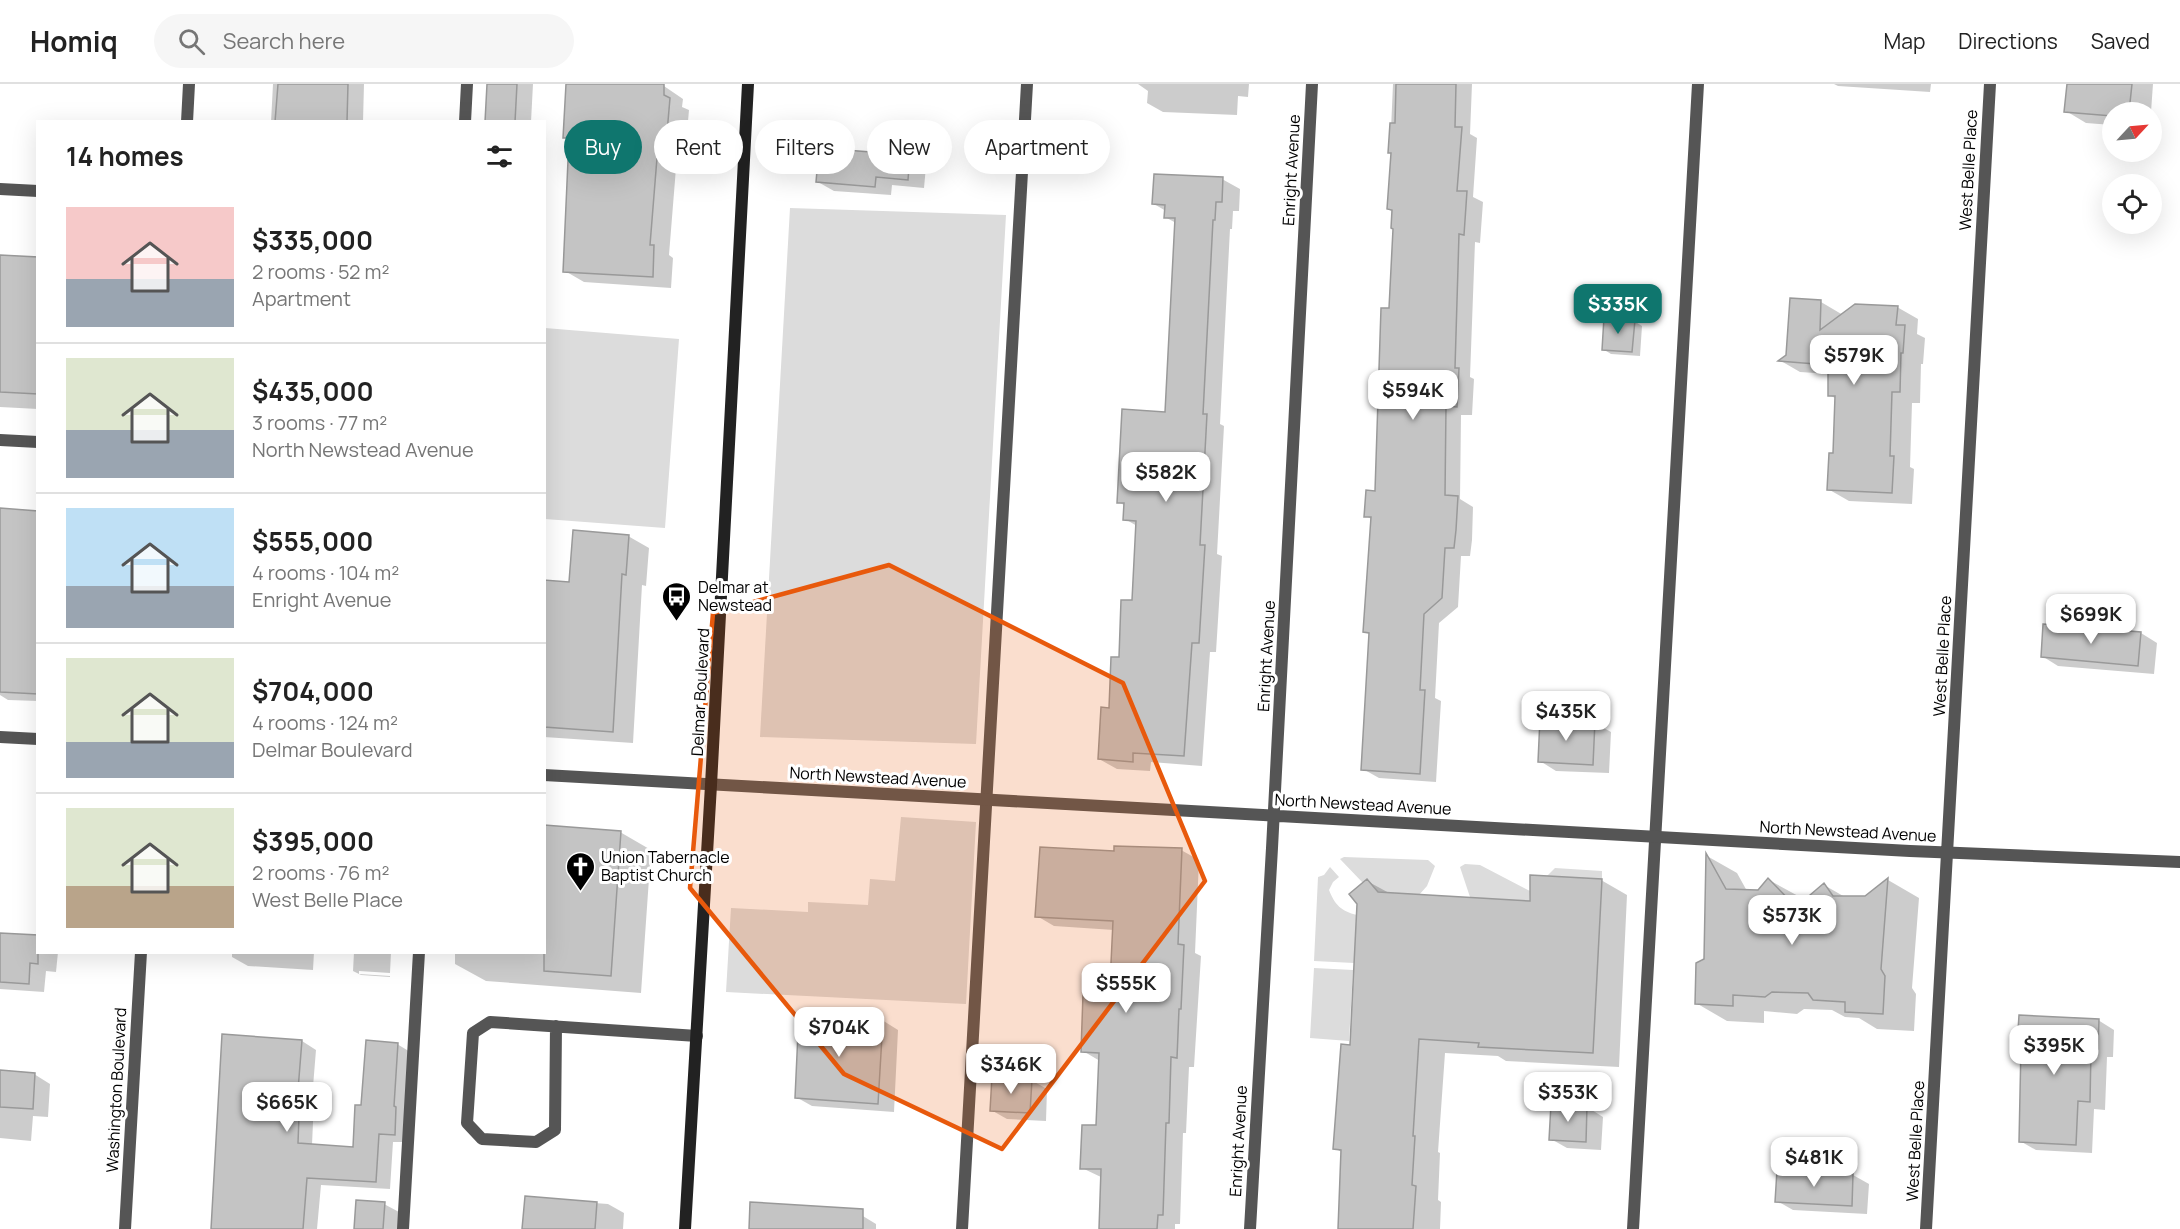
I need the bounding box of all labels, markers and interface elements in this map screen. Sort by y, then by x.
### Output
search box [154,14,574,68]
text: Homiq [30,22,118,60]
icon: search [175,25,208,58]
text: Search here [223,26,345,56]
text: Map [1884,27,1925,55]
text: Directions [1958,27,2058,55]
text: Saved [2091,27,2150,55]
north arrow [2102,102,2162,162]
map controls [2102,102,2162,234]
street label: West Belle Place [1954,109,1982,231]
street label: Enright Avenue [1277,114,1305,226]
chip: Buy [564,120,642,174]
chip: Rent [654,120,743,174]
chip: Filters [755,120,855,174]
chip: New [867,120,952,174]
chip: Apartment [964,120,1110,174]
text: 14 homes [66,138,184,174]
icon: filters [483,140,516,173]
button: locate [2102,174,2162,234]
text: $335,000 [252,222,373,258]
icon: home [114,231,186,303]
text: 2 rooms · 52 m² [252,258,389,285]
pin: $335K [1576,284,1660,335]
text: Apartment [252,285,351,312]
text: $335K [1588,290,1648,317]
pin: $579K [1812,335,1896,386]
text: $579K [1824,341,1884,368]
pin: $594K [1371,370,1455,421]
text: $435,000 [252,373,374,409]
text: $594K [1382,376,1444,403]
icon: home [114,382,186,454]
text: 3 rooms · 77 m² [252,409,387,436]
text: North Newstead Avenue [252,436,474,463]
pin: $582K [1124,452,1208,503]
text: $582K [1135,458,1197,485]
text: $555,000 [252,523,373,559]
icon: home [114,532,186,604]
text: 4 rooms · 104 m² [252,559,399,586]
place label: Delmar at Newstead [698,576,772,616]
bus stop icon: Delmar at Newstead [661,580,693,622]
text: Enright Avenue [252,586,391,613]
pin: $699K [2049,594,2133,645]
street label: West Belle Place [1928,595,1956,717]
street label: Enright Avenue [1252,600,1280,712]
text: $699K [2060,600,2122,627]
street label: Delmar Boulevard [686,627,714,757]
text: $704,000 [252,673,374,709]
icon: home [114,682,186,754]
pin: $435K [1524,691,1608,742]
text: $435K [1535,697,1597,724]
text: 4 rooms · 124 m² [252,709,398,736]
text: Delmar Boulevard [252,736,413,763]
street label: North Newstead Avenue [789,761,967,793]
street label: North Newstead Avenue [1274,788,1452,820]
street label: North Newstead Avenue [1759,815,1937,847]
text: $395,000 [252,823,374,859]
icon: home [114,832,186,904]
place label: Union Tabernacle Baptist Church [601,846,730,886]
church icon: Union Tabernacle Baptist Church [564,850,596,892]
text: 2 rooms · 76 m² [252,859,389,886]
text: West Belle Place [252,886,403,913]
pin: $573K [1750,895,1834,946]
text: $573K [1762,901,1822,928]
pin: $555K [1084,963,1168,1014]
text: $555K [1096,969,1156,996]
street label: Washington Boulevard [101,1007,131,1173]
pin: $704K [797,1007,881,1058]
text: $704K [808,1013,870,1040]
pin: $395K [2012,1025,2096,1076]
text: $395K [2023,1031,2085,1058]
pin: $346K [969,1044,1053,1095]
text: $346K [980,1050,1042,1077]
pin: $353K [1526,1072,1610,1123]
text: $353K [1538,1078,1598,1105]
street label: West Belle Place [1901,1080,1929,1202]
pin: $665K [245,1082,329,1133]
street label: Enright Avenue [1224,1085,1252,1197]
text: $665K [256,1088,318,1115]
pin: $481K [1772,1137,1856,1188]
text: $481K [1785,1143,1843,1170]

